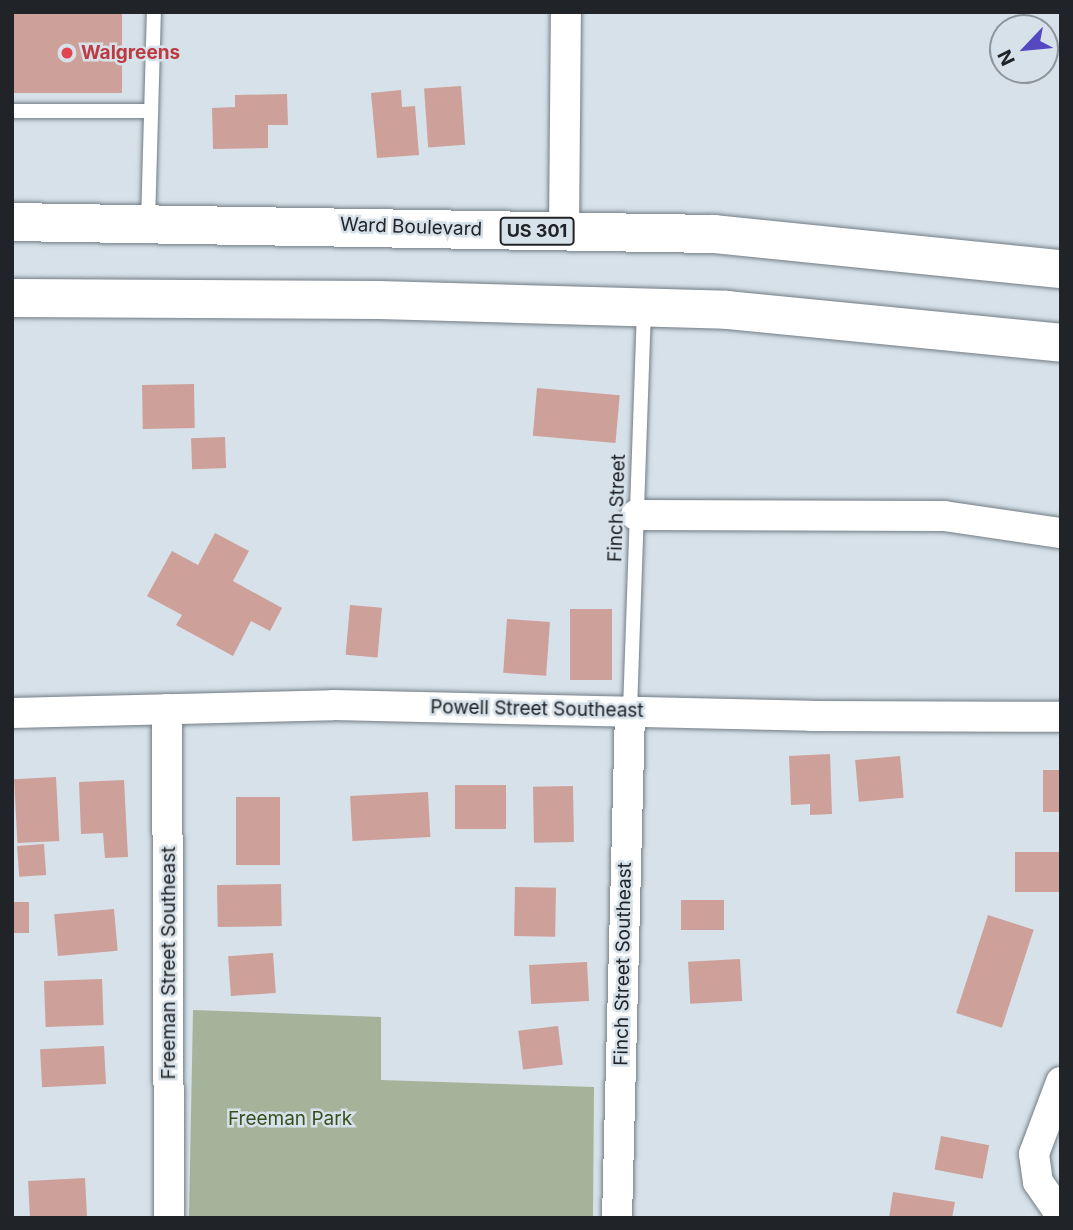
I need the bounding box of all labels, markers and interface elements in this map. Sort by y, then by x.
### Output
north arrow [989,14,1059,84]
place label: Walgreens [81,42,180,64]
marker: Walgreens [59,45,75,61]
text: N [993,46,1020,69]
street label: Ward Boulevard [339,213,483,241]
road number: US 301 [498,216,576,246]
street label: Finch Street [604,454,630,562]
street label: Powell Street Southeast [430,696,644,722]
street label: Freeman Street Southeast [158,847,180,1079]
street label: Finch Street Southeast [610,862,636,1066]
park label: Freeman Park [228,1108,352,1130]

